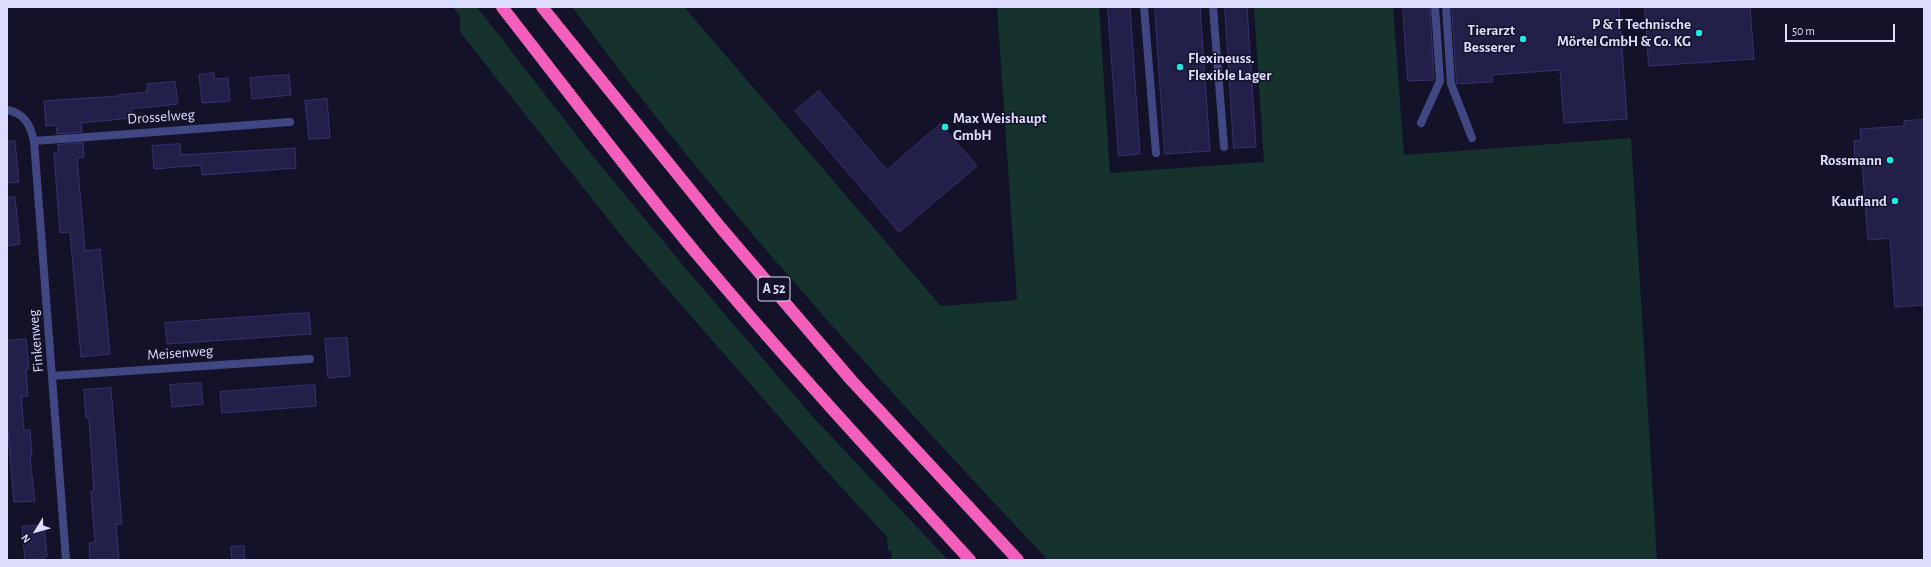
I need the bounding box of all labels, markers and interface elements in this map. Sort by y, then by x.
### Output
place label: P & T Technische Mörtel GmbH & Co. KG [1557,15,1691,50]
scale bar [1787,16,1897,42]
place label: Tierarzt Besserer [1463,21,1515,56]
text: 50 m [1792,25,1815,37]
marker: P & T Technische Mörtel GmbH & Co. KG [1694,28,1704,38]
marker: Tierarzt Besserer [1518,34,1528,44]
place label: Flexineuss. Flexible Lager [1188,49,1271,84]
marker: Flexineuss. Flexible Lager [1175,62,1185,72]
street label: Drosselweg [127,106,195,128]
place label: Max Weishaupt GmbH [953,109,1047,144]
marker: Max Weishaupt GmbH [940,122,950,132]
place label: Rossmann [1820,151,1882,169]
marker: Rossmann [1885,155,1895,165]
place label: Kaufland [1831,192,1887,210]
marker: Kaufland [1890,196,1900,206]
road number: A 52 [758,277,790,301]
street label: Finkenweg [24,309,48,373]
street label: Meisenweg [146,342,214,364]
north arrow [16,511,56,551]
text: N [19,532,33,545]

